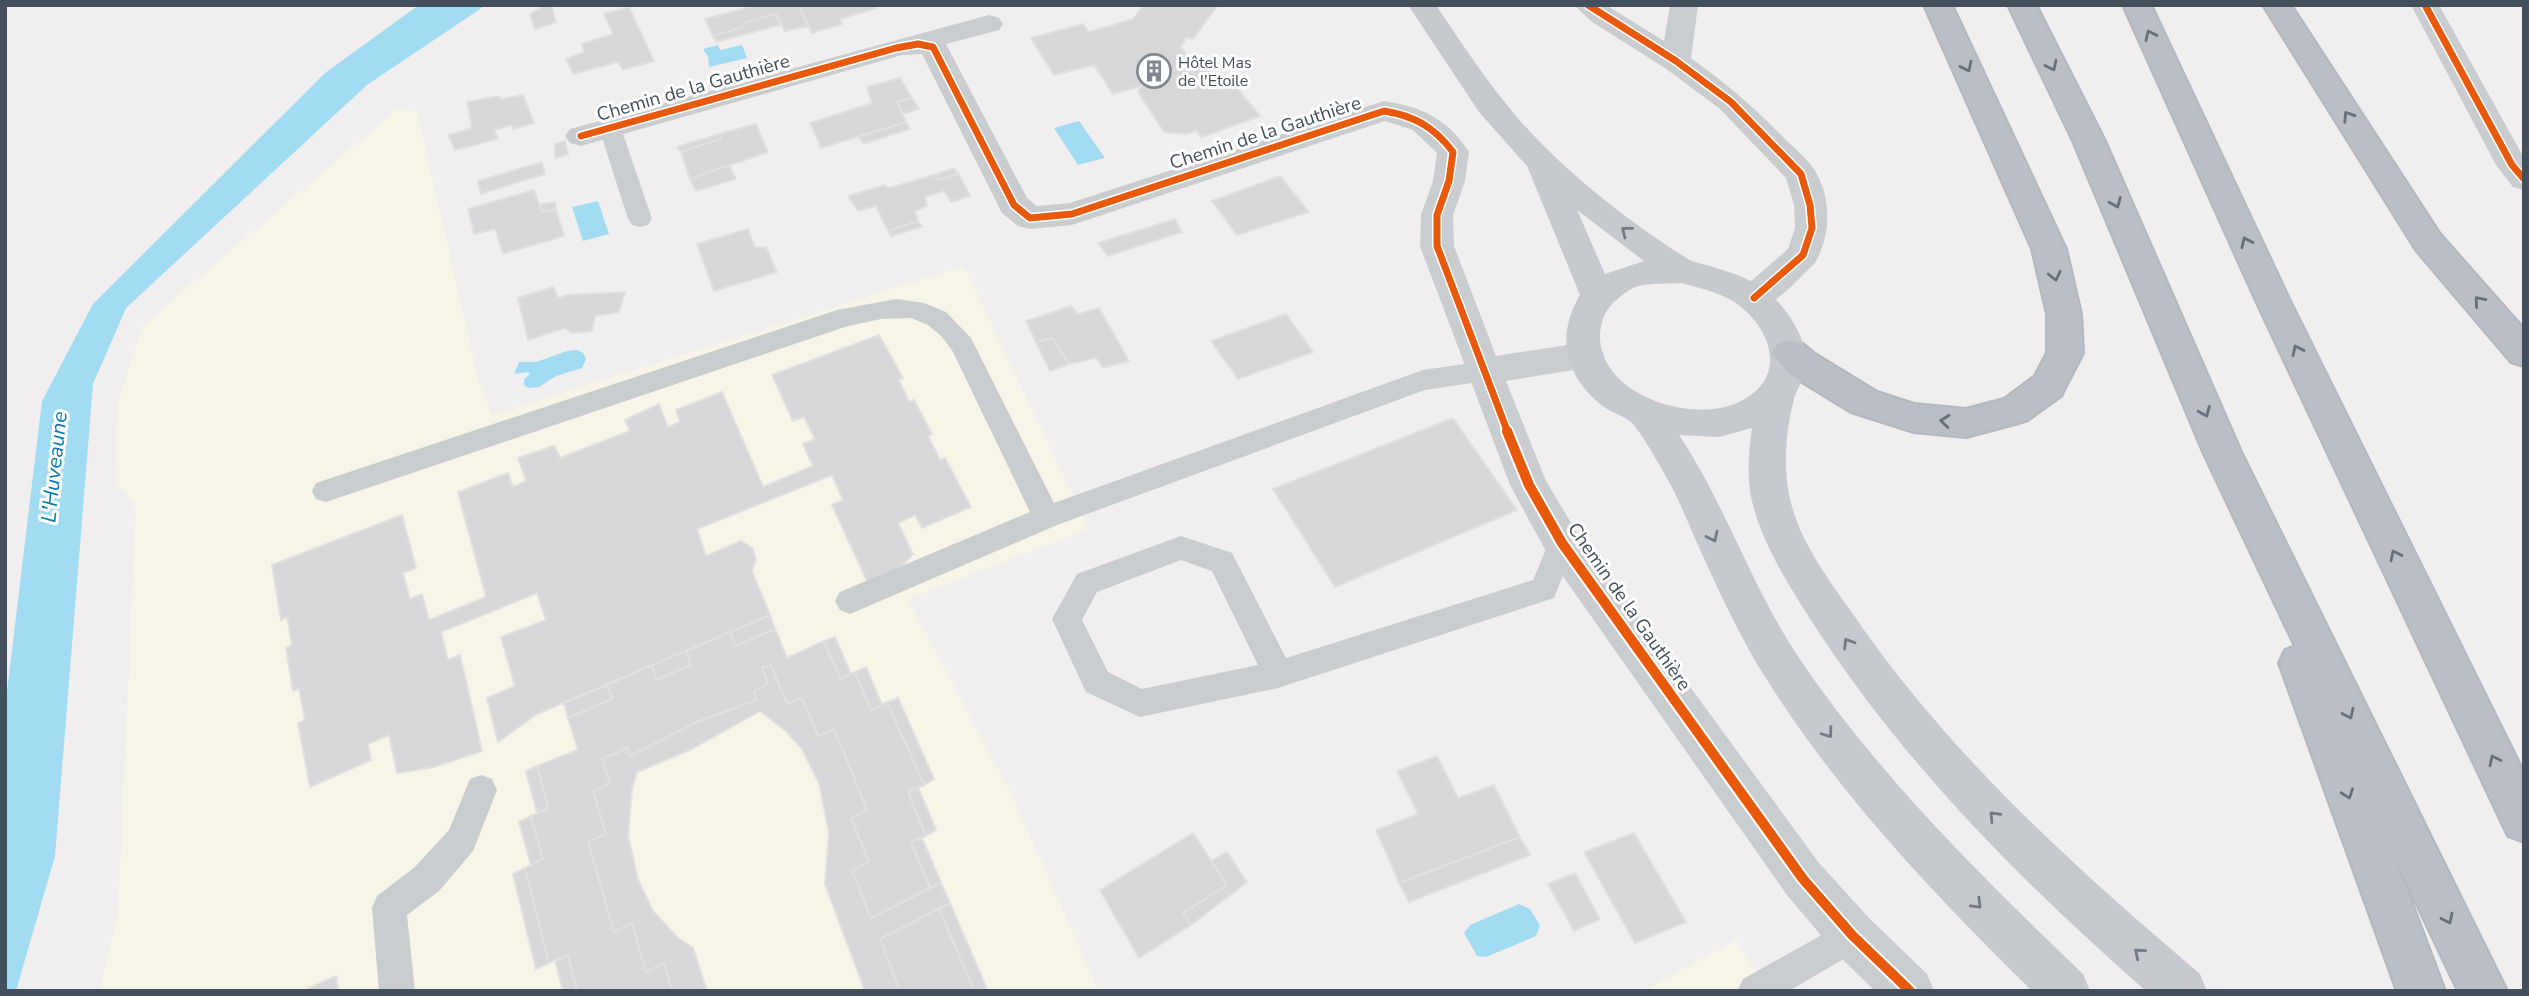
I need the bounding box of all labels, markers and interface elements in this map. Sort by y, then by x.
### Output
one-way arrow [2145,30,2159,42]
street label: Chemin de la Gauthière [594,48,793,128]
building icon: Hôtel Mas de l'Etoile [1135,52,1173,90]
place label: Hôtel Mas de l'Etoile [1178,52,1252,92]
one-way arrow [2044,59,2058,71]
one-way arrow [1959,60,1973,72]
street label: Chemin de la Gauthière [1166,90,1364,176]
one-way arrow [2344,111,2356,124]
one-way arrow [2107,197,2121,209]
one-way arrow [1622,227,1635,239]
one-way arrow [2240,236,2254,249]
one-way arrow [2047,270,2061,282]
one-way arrow [2475,296,2487,309]
one-way arrow [2291,345,2305,357]
one-way arrow [2197,406,2211,418]
water label: L'Huveaune [34,410,74,524]
one-way arrow [1939,414,1950,429]
street label: Chemin de la Gauthière [1561,517,1697,696]
one-way arrow [1705,530,1719,542]
one-way arrow [2390,550,2404,562]
one-way arrow [1843,637,1856,650]
one-way arrow [2341,707,2355,719]
one-way arrow [1820,725,1832,738]
one-way arrow [2488,755,2502,767]
one-way arrow [2340,788,2354,800]
one-way arrow [1990,811,2003,824]
one-way arrow [1969,896,1982,909]
one-way arrow [2440,912,2454,924]
one-way arrow [2134,949,2147,961]

